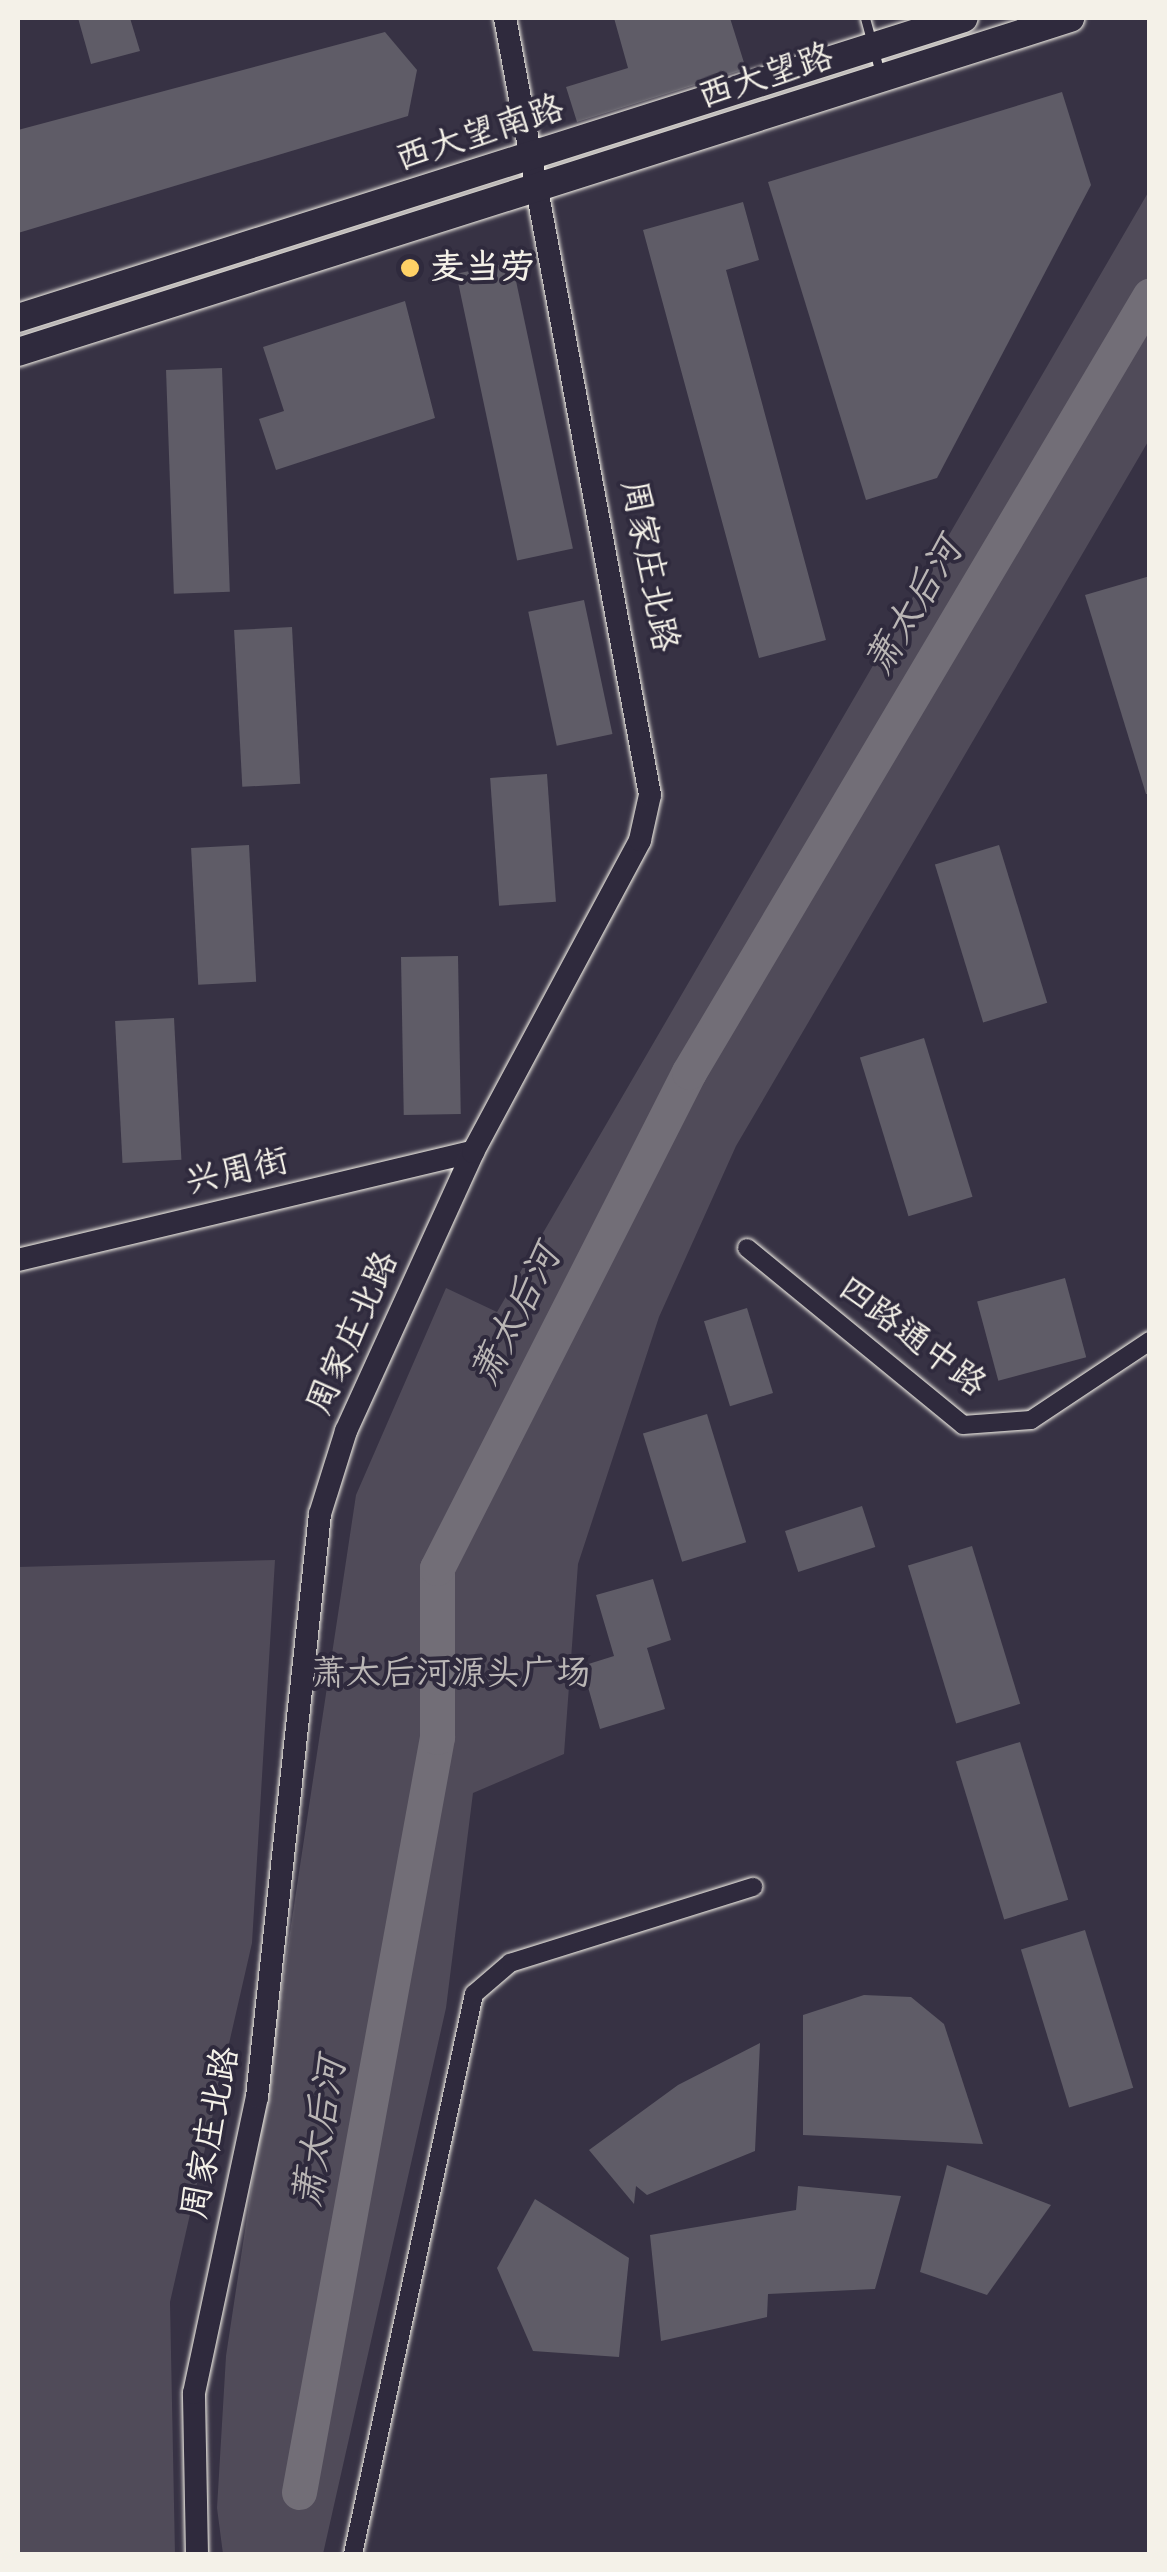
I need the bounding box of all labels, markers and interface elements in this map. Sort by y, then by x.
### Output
street label: 西大望路 [693,35,839,119]
street label: 西大望南路 [390,87,570,181]
place label: 麦当劳 [430,247,535,289]
marker: 麦当劳 [399,257,421,279]
street label: 周家庄北路 [612,476,686,656]
water label: 萧太后河 [856,530,974,684]
street label: 兴周街 [181,1140,293,1204]
water label: 萧太后河 [462,1238,572,1394]
street label: 周家庄北路 [298,1245,408,1421]
street label: 四路通中路 [829,1268,995,1406]
park label: 萧太后河源头广场 [311,1653,591,1695]
street label: 周家庄北路 [174,2043,248,2223]
water label: 萧太后河 [285,2054,357,2212]

